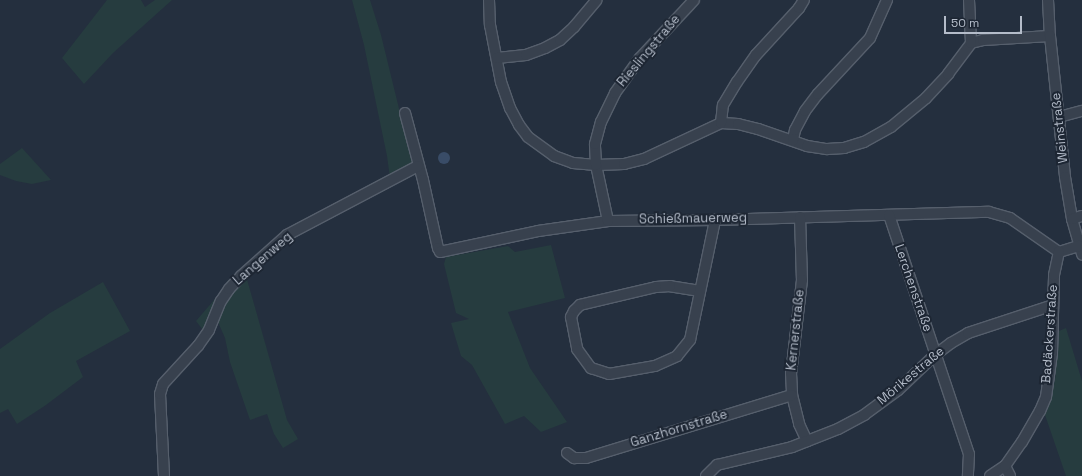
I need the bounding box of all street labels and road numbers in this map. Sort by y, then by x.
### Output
street label: Rieslingstraße [614,12,684,90]
street label: Weinstraße [1049,92,1071,164]
street label: Schießmauerweg [639,210,747,228]
street label: Langenweg [230,229,296,289]
street label: Lerchenstraße [891,242,935,334]
street label: Badäckerstraße [1039,284,1061,384]
street label: Kernerstraße [784,289,808,371]
street label: Mörikestraße [874,344,948,408]
street label: Ganzhornstraße [629,407,729,451]

